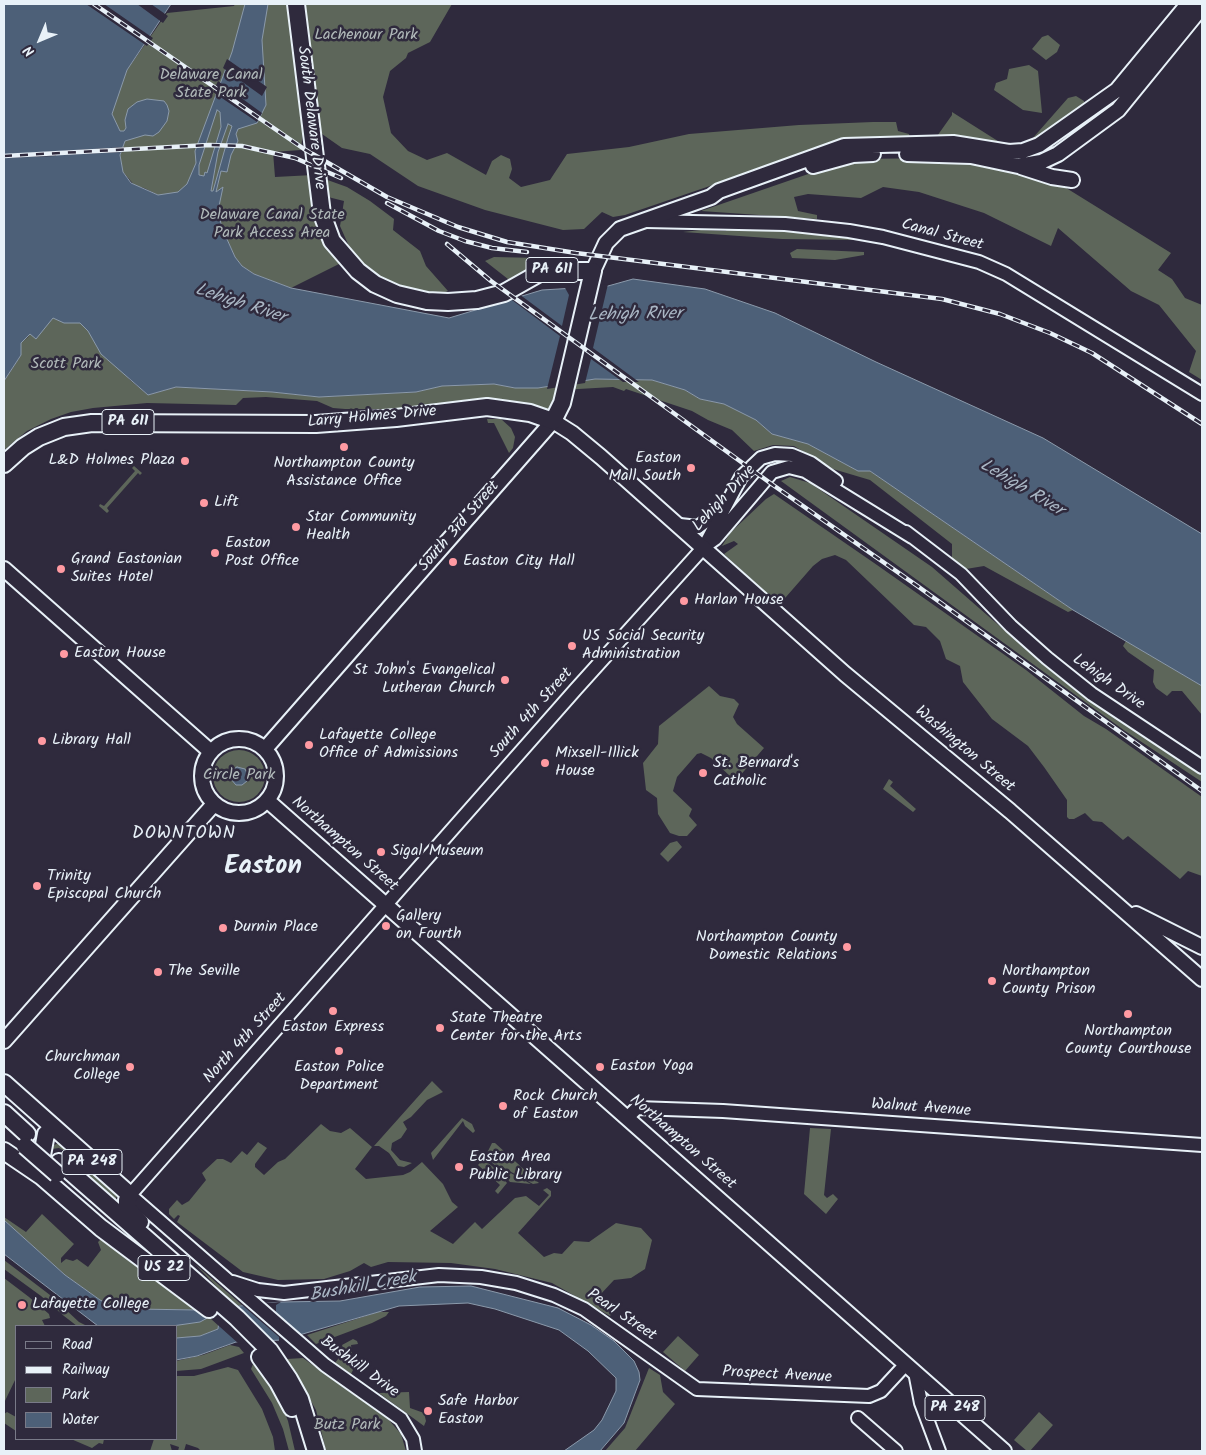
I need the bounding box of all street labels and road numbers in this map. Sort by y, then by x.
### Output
street label: South Delaware Drive [292,45,328,191]
street label: Canal Street [899,216,985,256]
road number: PA 611 [526,258,578,282]
street label: Larry Holmes Drive [307,403,437,433]
road number: PA 611 [102,410,154,434]
street label: Lehigh Drive [689,462,761,536]
street label: South 3rd Street [415,478,505,576]
street label: Lehigh Drive [1068,651,1148,715]
street label: South 4th Street [486,665,578,763]
street label: Washington Street [910,703,1018,797]
street label: Northampton Street [287,793,401,897]
street label: North 4th Street [200,990,292,1088]
street label: Northampton Street [625,1091,739,1195]
street label: Walnut Avenue [871,1096,971,1122]
road number: PA 248 [62,1150,122,1174]
road number: US 22 [138,1256,190,1280]
street label: Pearl Street [583,1286,659,1346]
street label: Bushkill Drive [316,1333,402,1403]
street label: Prospect Avenue [722,1364,832,1388]
road number: PA 248 [925,1396,985,1420]

